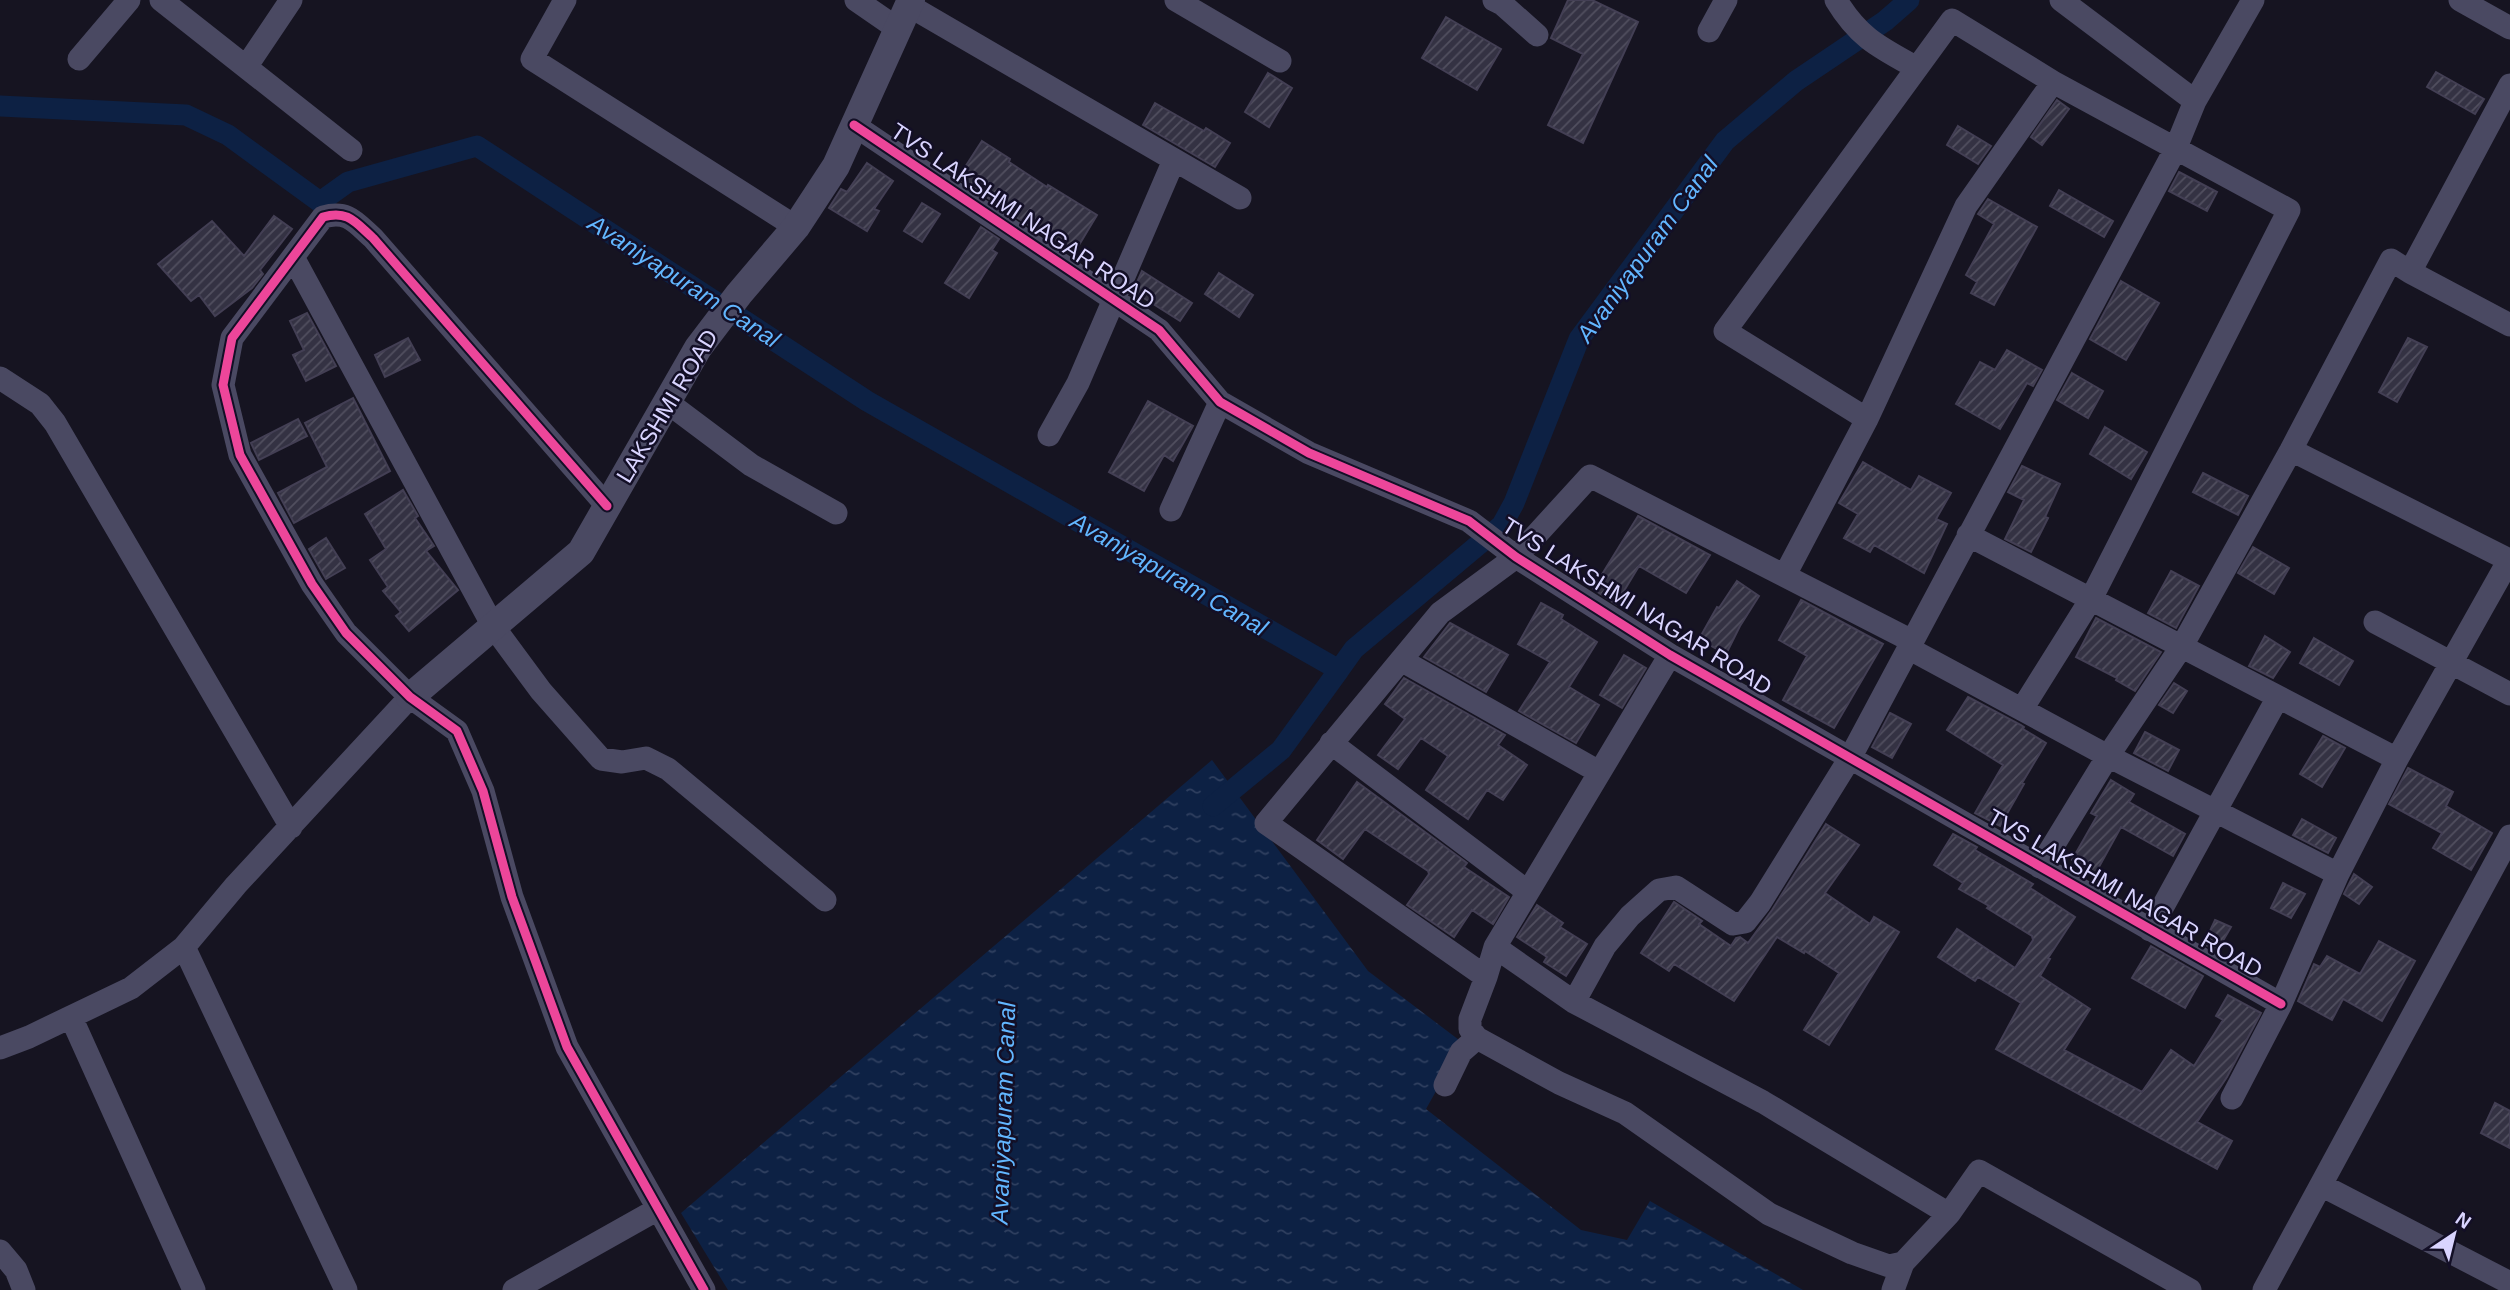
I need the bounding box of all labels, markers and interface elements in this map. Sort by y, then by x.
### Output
street label: TVS LAKSHMI NAGAR ROAD [886,118,1160,314]
water label: Avaniyapuram Canal [1570,151,1724,348]
water label: Avaniyapuram Canal [582,208,785,353]
street label: LAKSHMI ROAD [611,325,723,487]
water label: Avaniyapuram Canal [1064,506,1273,642]
street label: TVS LAKSHMI NAGAR ROAD [1497,512,1777,700]
street label: TVS LAKSHMI NAGAR ROAD [1983,803,2267,983]
water label: Avaniyapuram Canal [986,1001,1020,1227]
north arrow [2419,1199,2489,1269]
text: N [2452,1208,2475,1233]

